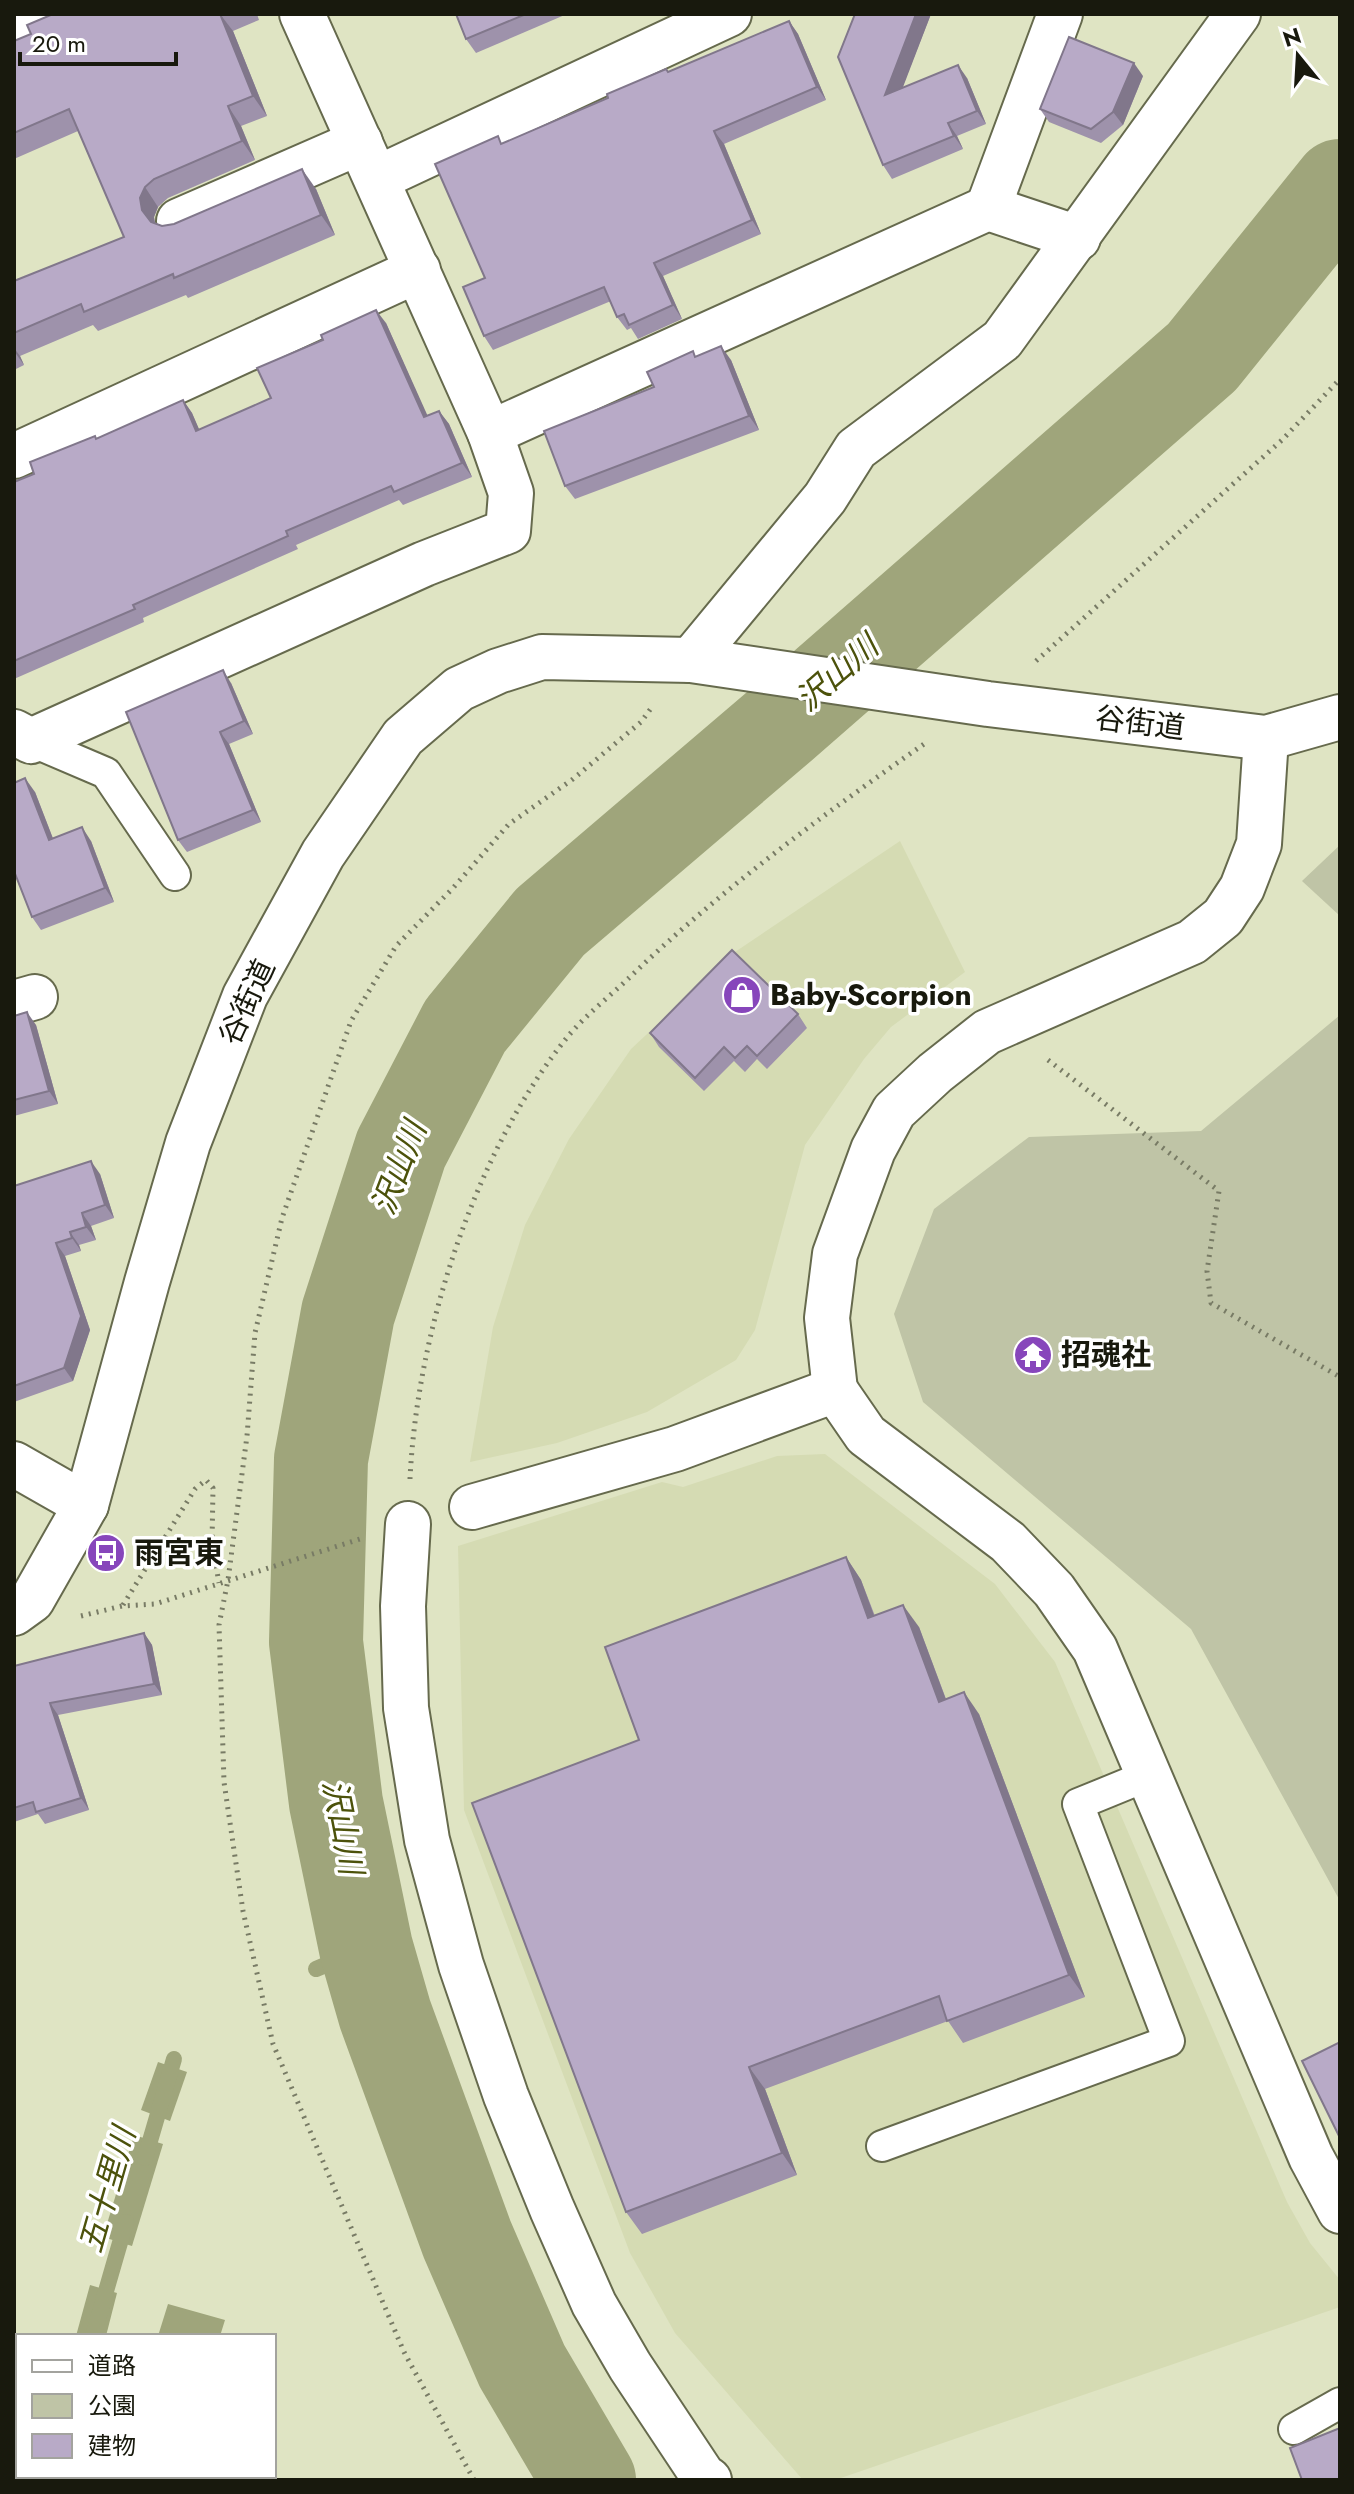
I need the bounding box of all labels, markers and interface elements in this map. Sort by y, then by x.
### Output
scale bar [20,16,176,66]
north arrow [1258,16,1338,96]
text: N [1279,19,1305,55]
text: 20 m [32,26,86,61]
water label: 沢山川 [786,622,891,722]
street label: 谷街道 [1093,696,1187,749]
street label: 谷街道 [208,952,285,1052]
place label: Baby-Scorpion [770,973,972,1016]
shop icon: Baby-Scorpion [721,974,763,1016]
water label: 沢山川 [360,1112,439,1221]
place label: 招魂社 [1061,1333,1151,1376]
temple icon: 招魂社 [1012,1334,1054,1376]
place label: 雨宮東 [134,1531,224,1574]
bus stop icon: 雨宮東 [85,1532,127,1574]
water label: 沢山川 [311,1775,375,1881]
water label: 五十里川 [67,2119,148,2258]
legend [16,2334,276,2478]
text: 道路 [88,2348,136,2383]
text: 公園 [88,2388,136,2423]
text: 建物 [88,2428,136,2463]

